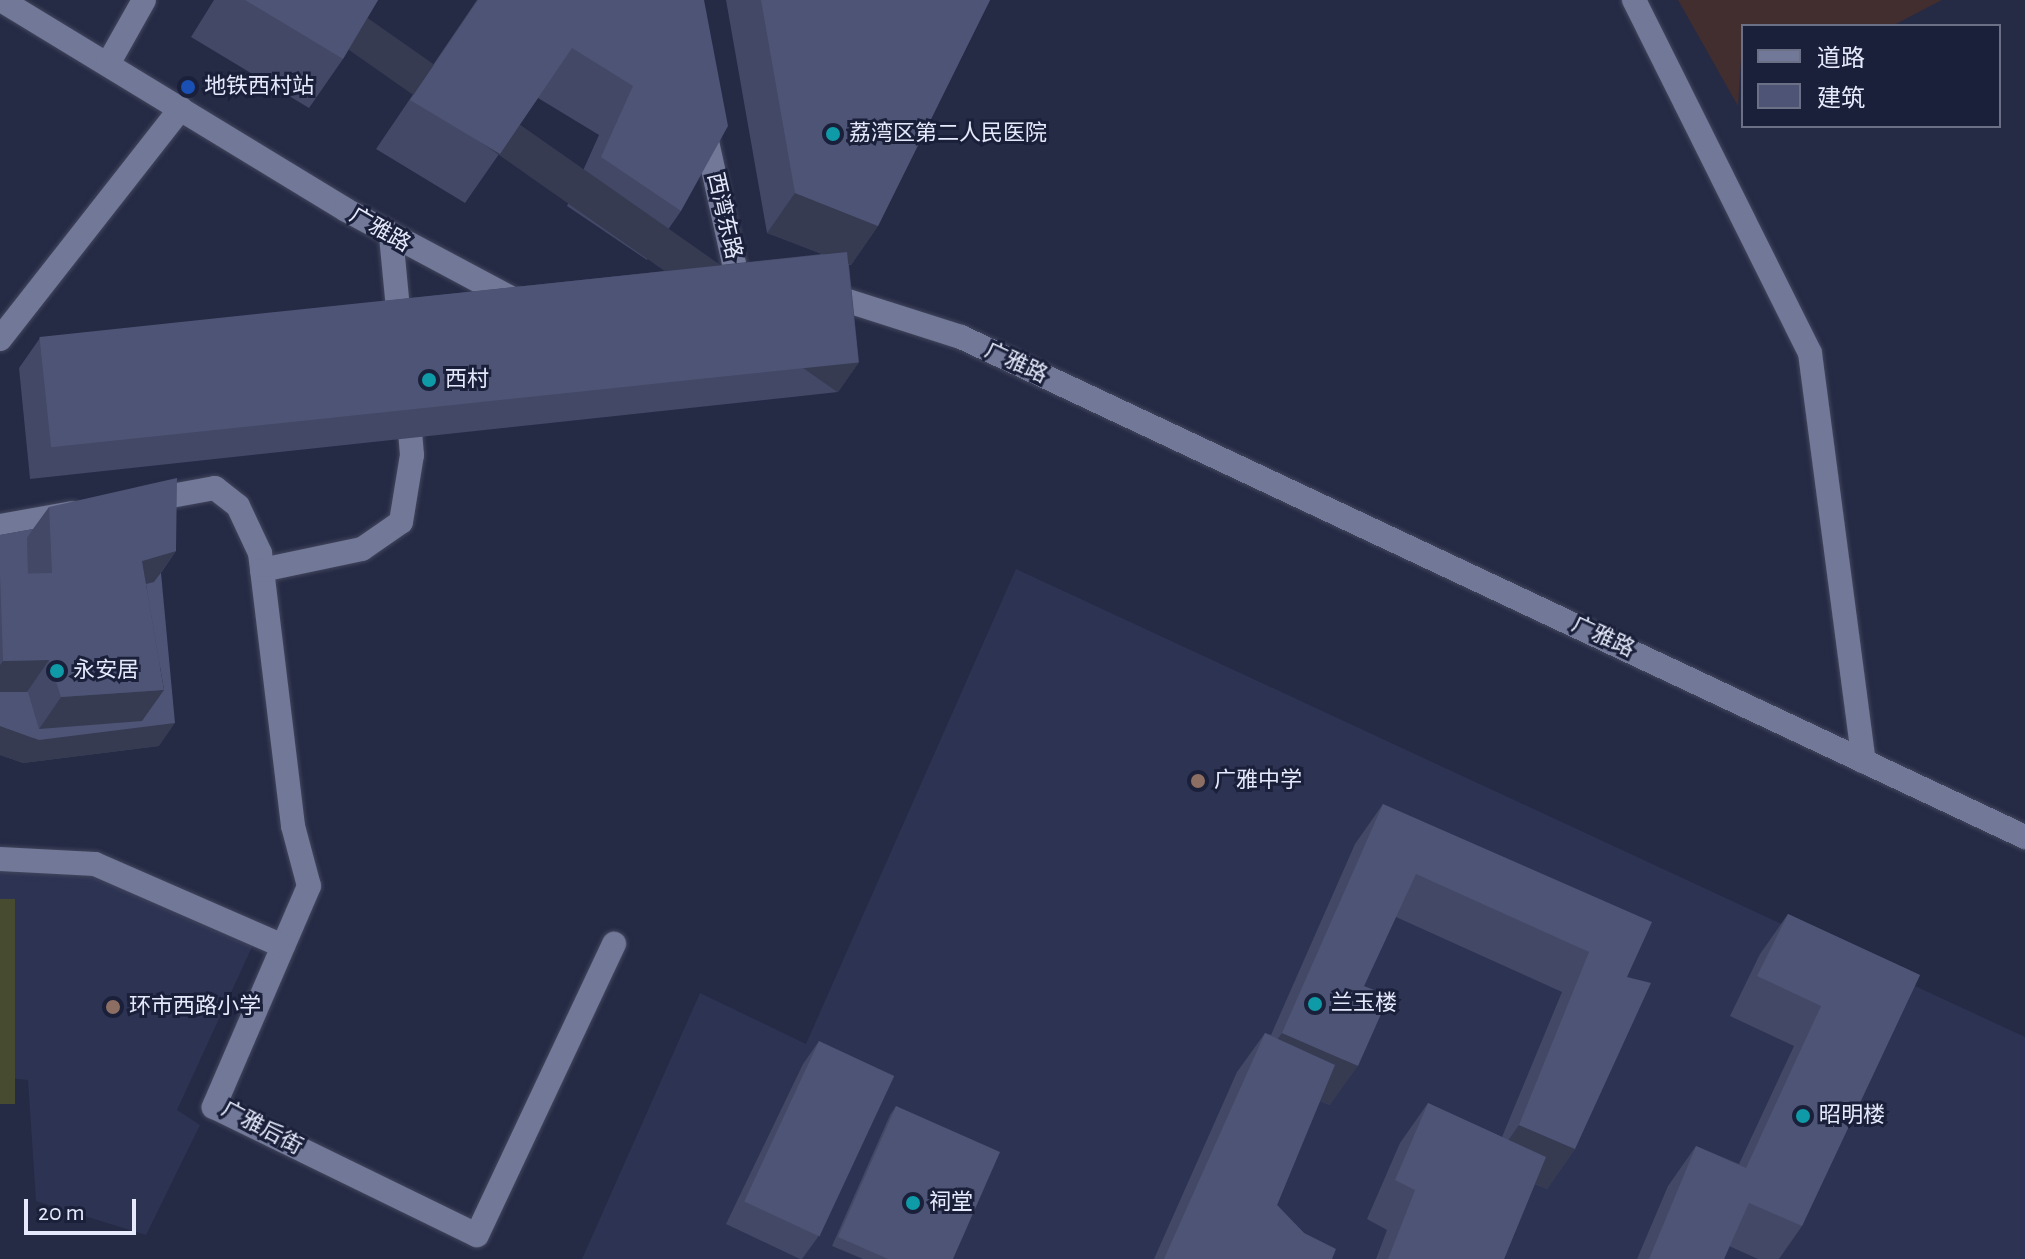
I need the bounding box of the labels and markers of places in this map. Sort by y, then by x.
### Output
place label: 地铁西村站 [204,74,314,100]
marker: 地铁西村站 [179,78,197,96]
place label: 荔湾区第二人民医院 [849,121,1047,147]
marker: 荔湾区第二人民医院 [824,125,842,143]
place label: 西村 [445,367,489,393]
marker: 西村 [420,371,438,389]
place label: 永安居 [73,658,139,684]
marker: 永安居 [48,662,66,680]
place label: 广雅中学 [1214,768,1302,794]
marker: 广雅中学 [1189,772,1207,790]
place label: 兰玉楼 [1331,991,1397,1017]
place label: 环市西路小学 [129,994,261,1020]
marker: 兰玉楼 [1306,995,1324,1013]
marker: 环市西路小学 [104,998,122,1016]
place label: 昭明楼 [1819,1103,1885,1129]
marker: 昭明楼 [1794,1107,1812,1125]
place label: 祠堂 [929,1190,973,1216]
marker: 祠堂 [904,1194,922,1212]

